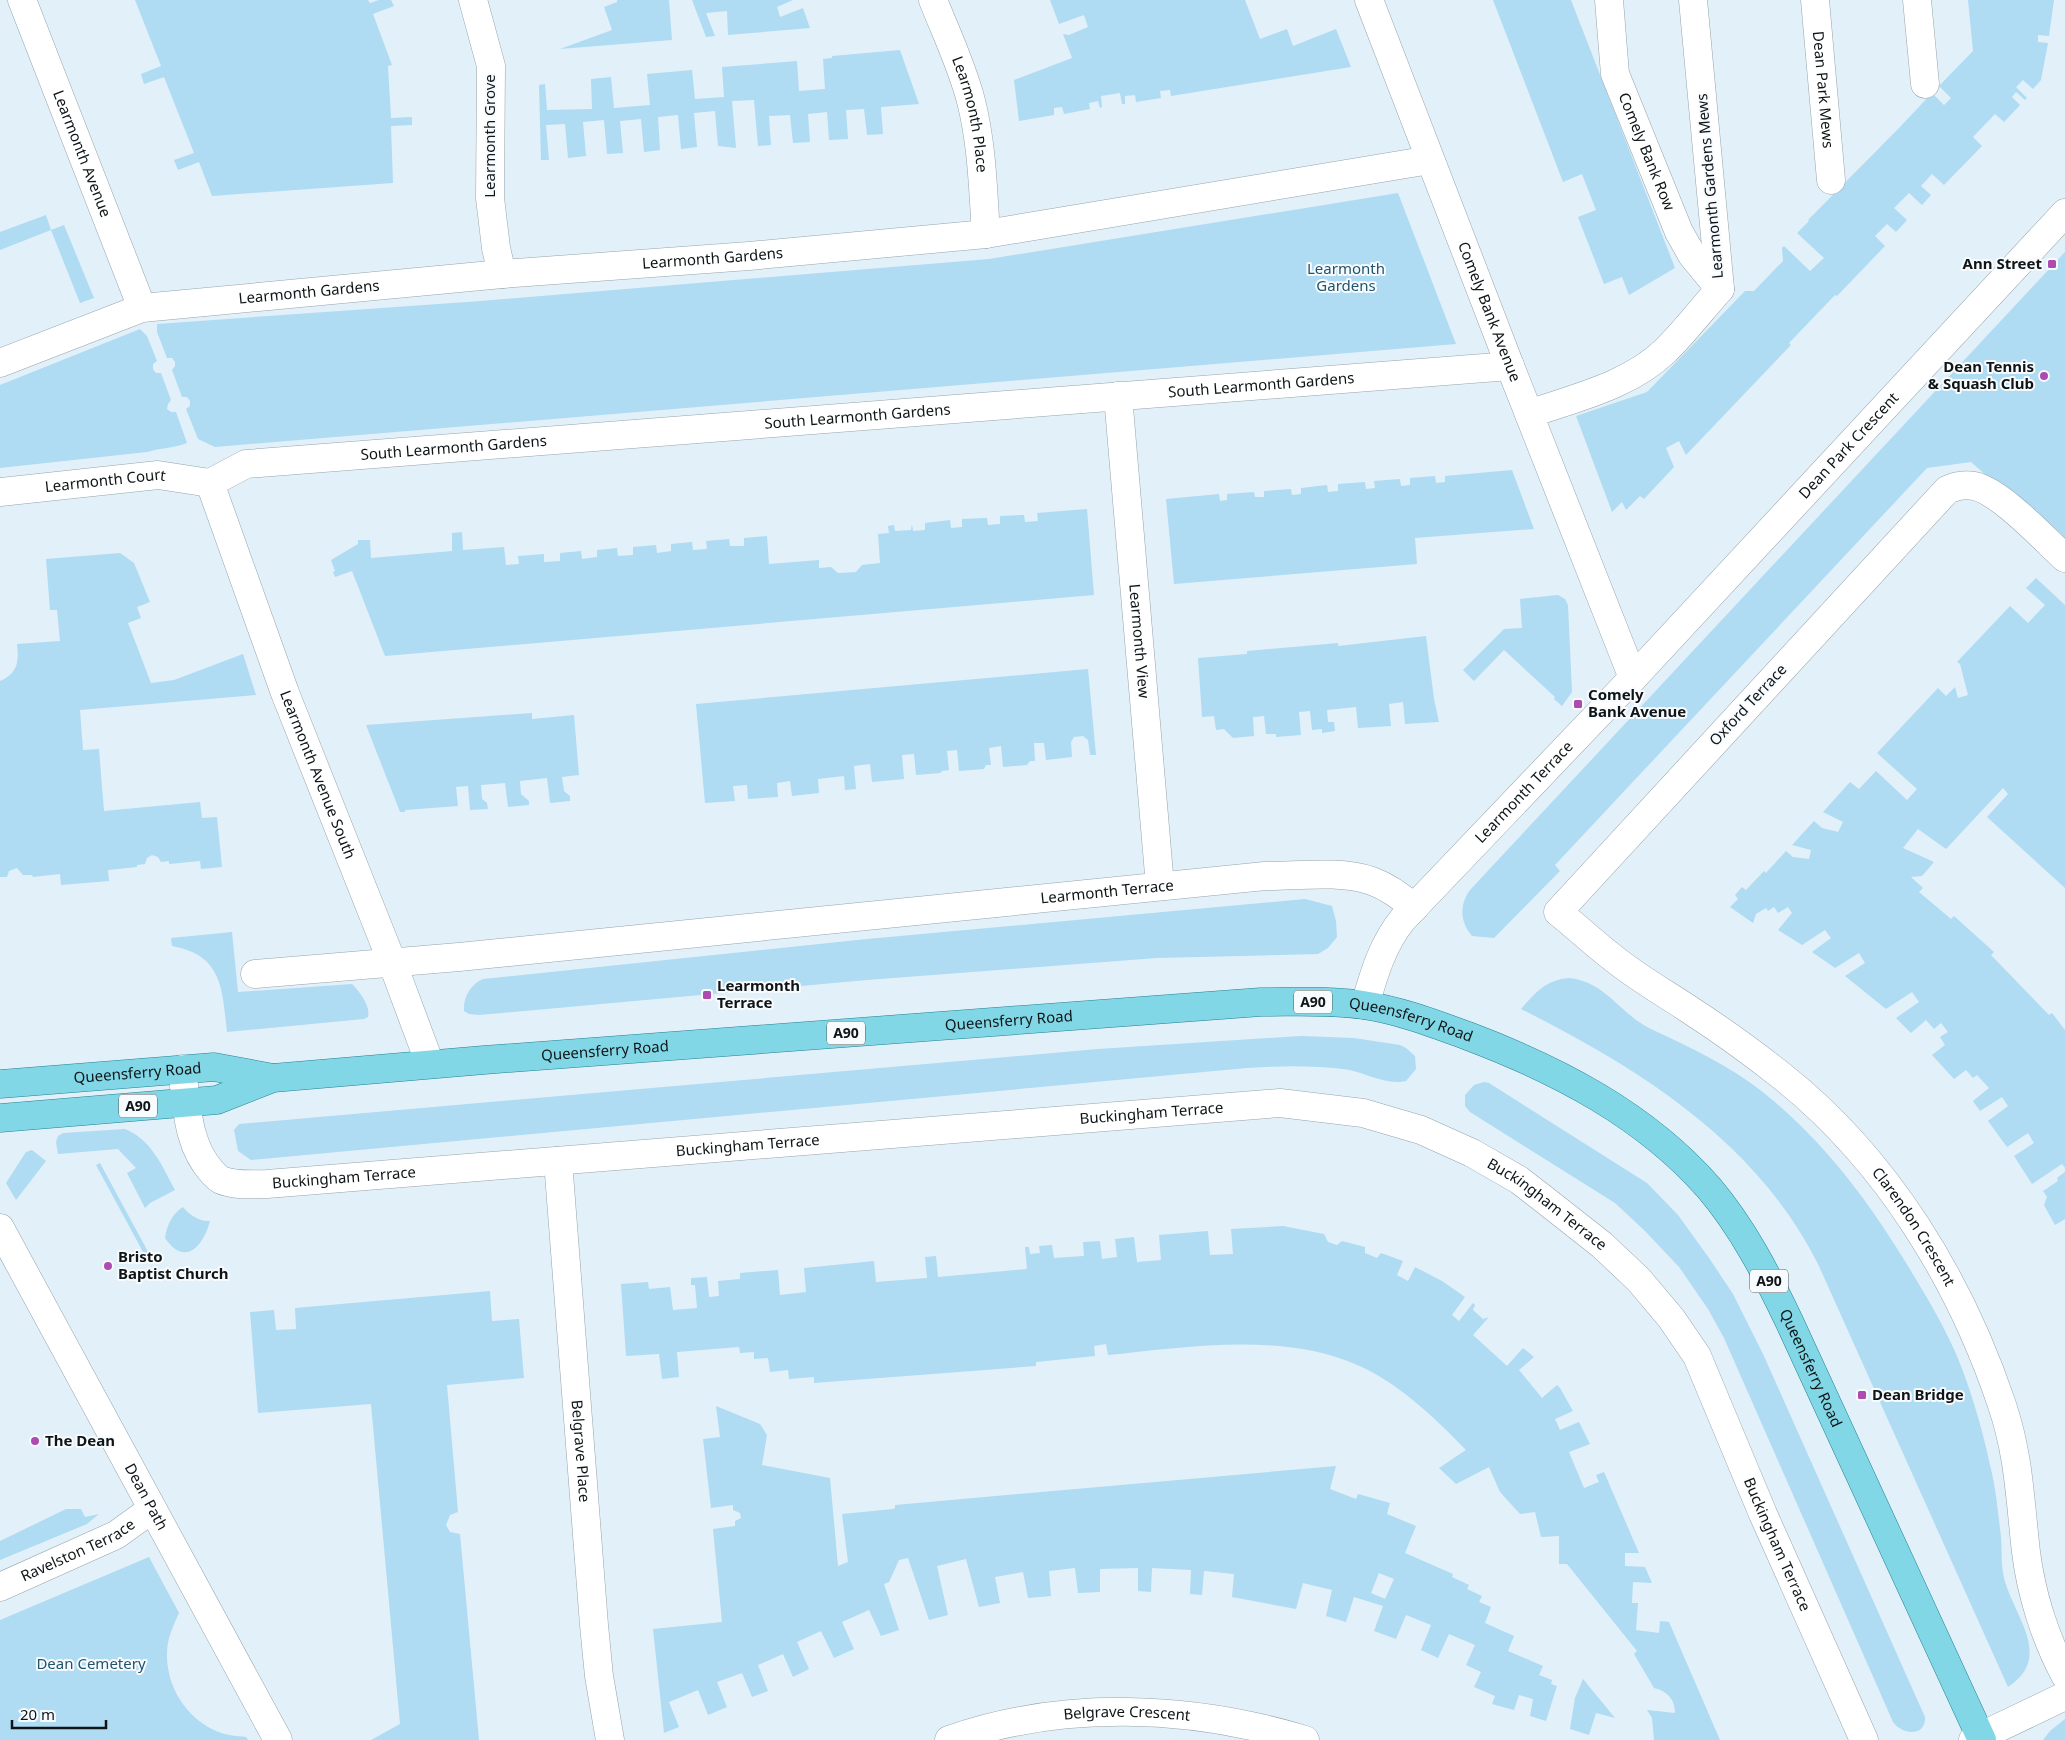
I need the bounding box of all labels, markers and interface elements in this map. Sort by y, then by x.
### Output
street label: Dean Park Mews [1809,30,1839,149]
street label: Learmonth Place [948,53,993,173]
street label: Learmonth Grove [479,74,499,198]
street label: Learmonth Avenue [49,87,117,220]
street label: Comely Bank Row [1614,89,1680,214]
street label: Learmonth Gardens Mews [1691,93,1727,280]
street label: Comely Bank Avenue [1454,238,1526,384]
street label: Learmonth Gardens [641,242,784,273]
place label: Ann Street [1963,253,2042,273]
park label: Learmonth Gardens [1307,258,1385,295]
marker: Ann Street [2046,258,2058,270]
street label: Learmonth Gardens [238,275,380,308]
place label: Dean Tennis & Squash Club [1928,356,2034,393]
street label: South Learmonth Gardens [1167,367,1355,401]
marker: Dean Tennis & Squash Club [2038,370,2050,382]
street label: Dean Park Crescent [1794,387,1903,502]
street label: South Learmonth Gardens [764,398,951,433]
street label: South Learmonth Gardens [360,430,547,464]
street label: Learmonth Court [44,464,168,496]
street label: Learmonth View [1125,583,1155,699]
street label: Oxford Terrace [1704,659,1790,749]
place label: Comely Bank Avenue [1588,684,1686,721]
street label: Learmonth Avenue South [276,687,361,862]
marker: Comely Bank Avenue [1572,698,1584,710]
street label: Learmonth Terrace [1470,736,1577,847]
street label: Learmonth Terrace [1039,874,1175,908]
place label: Learmonth Terrace [717,975,800,1012]
marker: Learmonth Terrace [701,989,713,1001]
road number: A90 [1294,990,1332,1014]
street label: Queensferry Road [1348,992,1476,1046]
street label: Queensferry Road [944,1005,1073,1035]
road number: A90 [827,1021,865,1044]
street label: Queensferry Road [540,1035,670,1065]
street label: Queensferry Road [73,1057,202,1087]
road number: A90 [119,1094,157,1118]
street label: Buckingham Terrace [1079,1097,1224,1128]
street label: Buckingham Terrace [675,1129,820,1160]
street label: Buckingham Terrace [1484,1153,1612,1254]
street label: Buckingham Terrace [271,1161,417,1193]
street label: Clarendon Crescent [1868,1162,1961,1290]
place label: Bristo Baptist Church [118,1246,228,1283]
marker: Bristo Baptist Church [102,1260,114,1272]
road number: A90 [1750,1270,1788,1292]
street label: Queensferry Road [1776,1305,1847,1430]
place label: Dean Bridge [1872,1384,1964,1404]
marker: Dean Bridge [1856,1389,1868,1401]
street label: Belgrave Place [568,1399,595,1503]
place label: The Dean [45,1430,115,1450]
marker: The Dean [29,1435,41,1447]
street label: Dean Path [121,1459,173,1533]
street label: Buckingham Terrace [1740,1474,1816,1614]
street label: Ravelston Terrace [17,1514,138,1586]
park label: Dean Cemetery [36,1653,146,1673]
scale bar [12,1698,106,1730]
street label: Belgrave Crescent [1062,1701,1192,1725]
text: 20 m [20,1704,55,1724]

